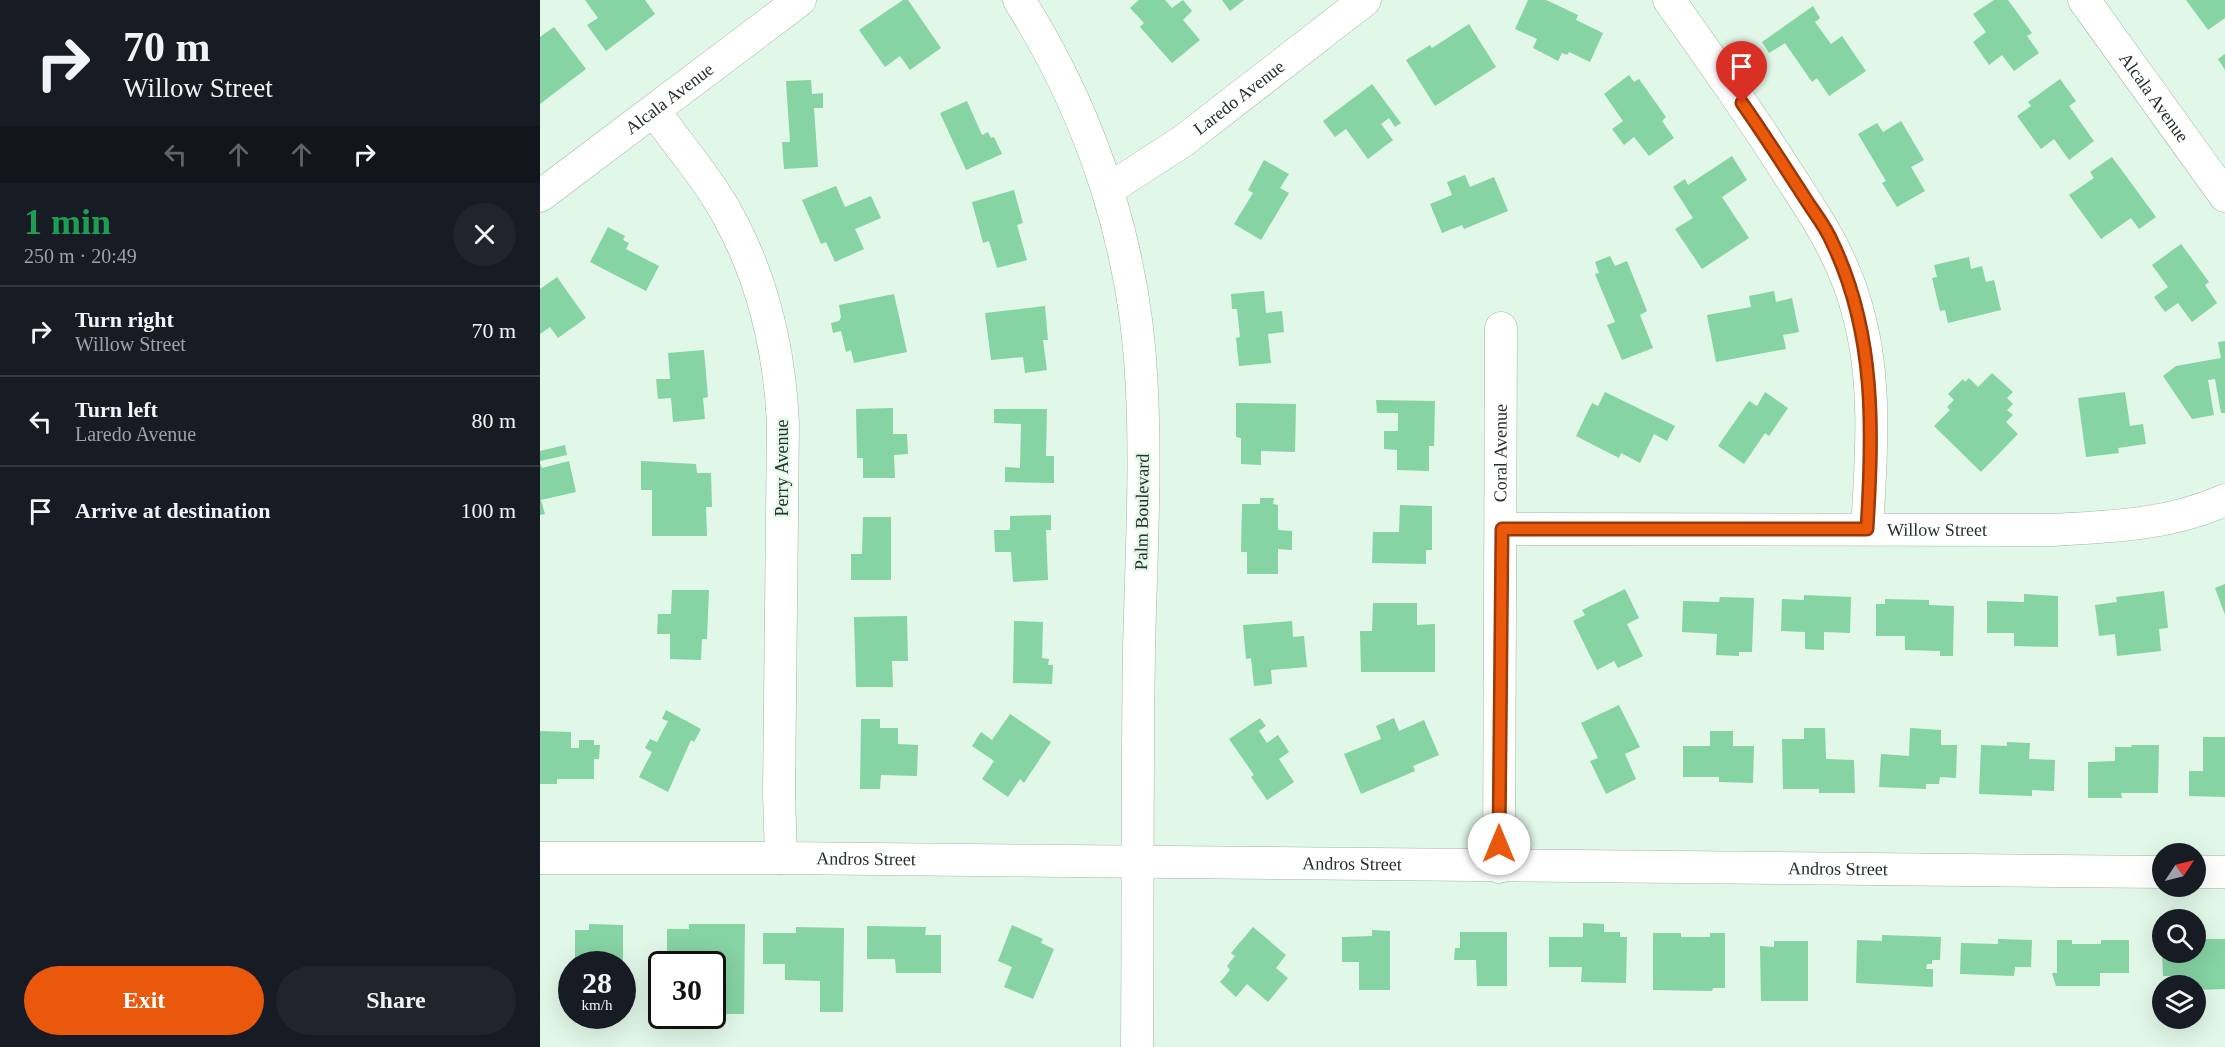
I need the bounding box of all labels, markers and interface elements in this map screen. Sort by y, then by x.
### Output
icon: right [24,24,102,102]
text: 70 m [123,24,211,70]
pin [1716,41,1767,103]
street label: Alcala Avenue [2115,49,2193,146]
icon: arrive [1725,50,1758,83]
street label: Laredo Avenue [1190,56,1288,139]
street label: Alcala Avenue [621,59,717,138]
text: Willow Street [123,73,273,103]
icon: left [159,138,192,171]
icon: ahead [222,138,255,171]
icon: ahead [285,138,318,171]
icon: right [348,138,381,171]
text: 1 min [24,202,111,242]
button: close [453,203,516,266]
text: 250 m · 20:49 [24,245,137,267]
text: Turn right [75,307,174,332]
icon: right [24,315,57,348]
text: 70 m [471,318,516,343]
text: Willow Street [75,333,186,355]
text: Turn left [75,397,158,422]
street label: Coral Avenue [1490,404,1511,502]
icon: left [24,405,57,438]
text: 80 m [471,408,516,433]
street label: Perry Avenue [772,419,792,517]
text: Laredo Avenue [75,423,196,445]
street label: Palm Boulevard [1131,454,1153,570]
icon: arrive [24,495,57,528]
text: Arrive at destination [75,498,271,523]
text: 100 m [460,498,516,523]
street label: Willow Street [1887,520,1987,540]
position arrow [1467,812,1531,876]
north arrow [2152,843,2206,897]
map controls [2152,843,2206,1029]
street label: Andros Street [816,848,916,869]
street label: Andros Street [1302,853,1402,874]
street label: Andros Street [1788,858,1888,879]
button: search [2152,909,2206,963]
speed limit sign: 30 [648,951,726,1029]
button: Exit [24,966,264,1035]
button: Share [276,966,516,1035]
text: 28 [582,966,612,999]
button: layers [2152,975,2206,1029]
text: km/h [582,997,612,1013]

